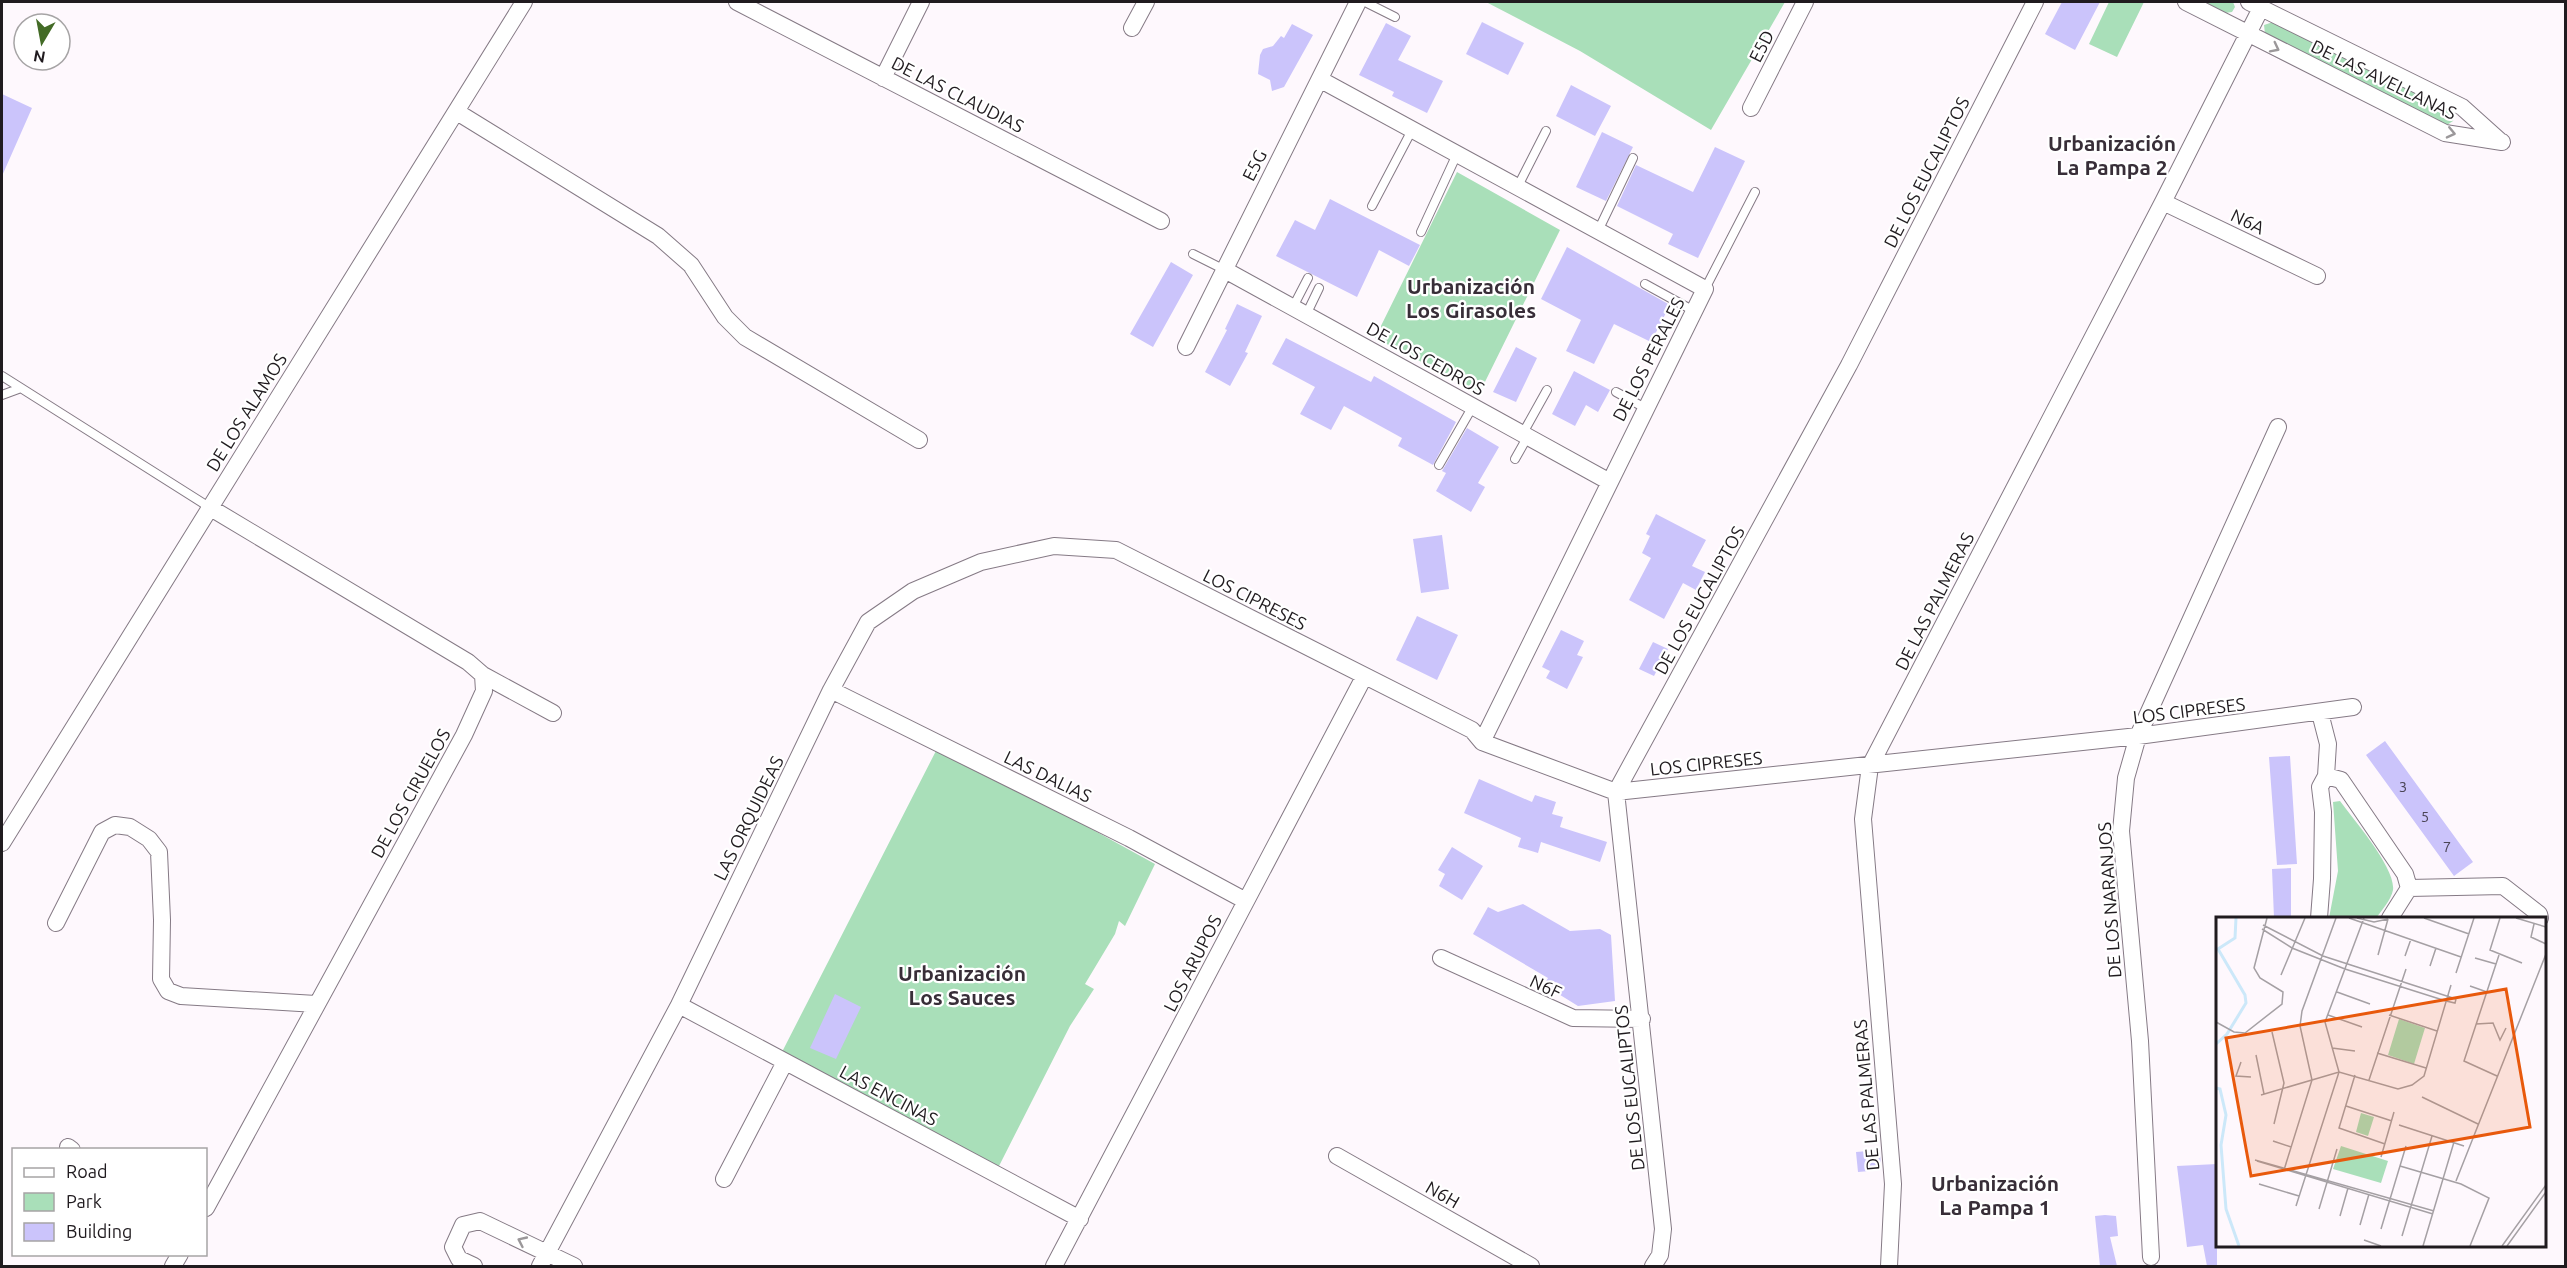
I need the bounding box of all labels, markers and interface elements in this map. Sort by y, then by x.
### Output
north arrow [12,12,72,72]
street label: E5D [1745,27,1777,65]
street label: DE LAS AVELLANAS [2308,35,2460,123]
one-way arrow [2269,41,2280,52]
text: N [32,47,47,67]
street label: DE LAS CLAUDIAS [889,52,1027,136]
street label: DE LOS EUCALIPTOS [1879,93,1973,251]
one-way arrow [2445,126,2455,139]
district label: Urbanización La Pampa 2 [2048,131,2176,179]
street label: E5G [1238,146,1270,184]
street label: N6A [2228,204,2268,238]
district label: Urbanización Los Girasoles [1406,274,1536,322]
street label: DE LOS PERALES [1608,294,1688,424]
street label: DE LOS CEDROS [1364,317,1488,399]
street label: DE LOS ALAMOS [202,349,290,475]
street label: DE LOS EUCALIPTOS [1650,523,1748,677]
street label: DE LAS PALMERAS [1891,529,1977,673]
street label: LOS CIPRESES [1200,564,1310,634]
street label: LOS CIPRESES [2132,693,2246,727]
street label: DE LOS CIRUELOS [366,725,454,861]
street label: LAS DALIAS [1001,746,1095,806]
street label: LOS CIPRESES [1649,747,1763,779]
street label: LAS ORQUIDEAS [709,753,788,884]
house number: 3 [2399,778,2407,795]
house number: 5 [2421,808,2429,825]
street label: DE LOS NARANJOS [2094,821,2124,979]
house number: 7 [2443,838,2451,855]
street label: LOS ARUPOS [1159,911,1225,1015]
inset map [2216,917,2546,1247]
district label: Urbanización Los Sauces [898,961,1026,1009]
street label: N6F [1527,970,1565,1002]
street label: DE LOS EUCALIPTOS [1610,1004,1648,1172]
street label: DE LAS PALMERAS [1849,1018,1883,1172]
street label: LAS ENCINAS [837,1061,941,1129]
legend [12,1148,207,1256]
text: Road [66,1161,108,1181]
district label: Urbanización La Pampa 1 [1931,1171,2059,1219]
street label: N6H [1423,1176,1463,1212]
text: Park [66,1191,102,1211]
text: Building [66,1221,132,1241]
one-way arrow [517,1236,528,1248]

